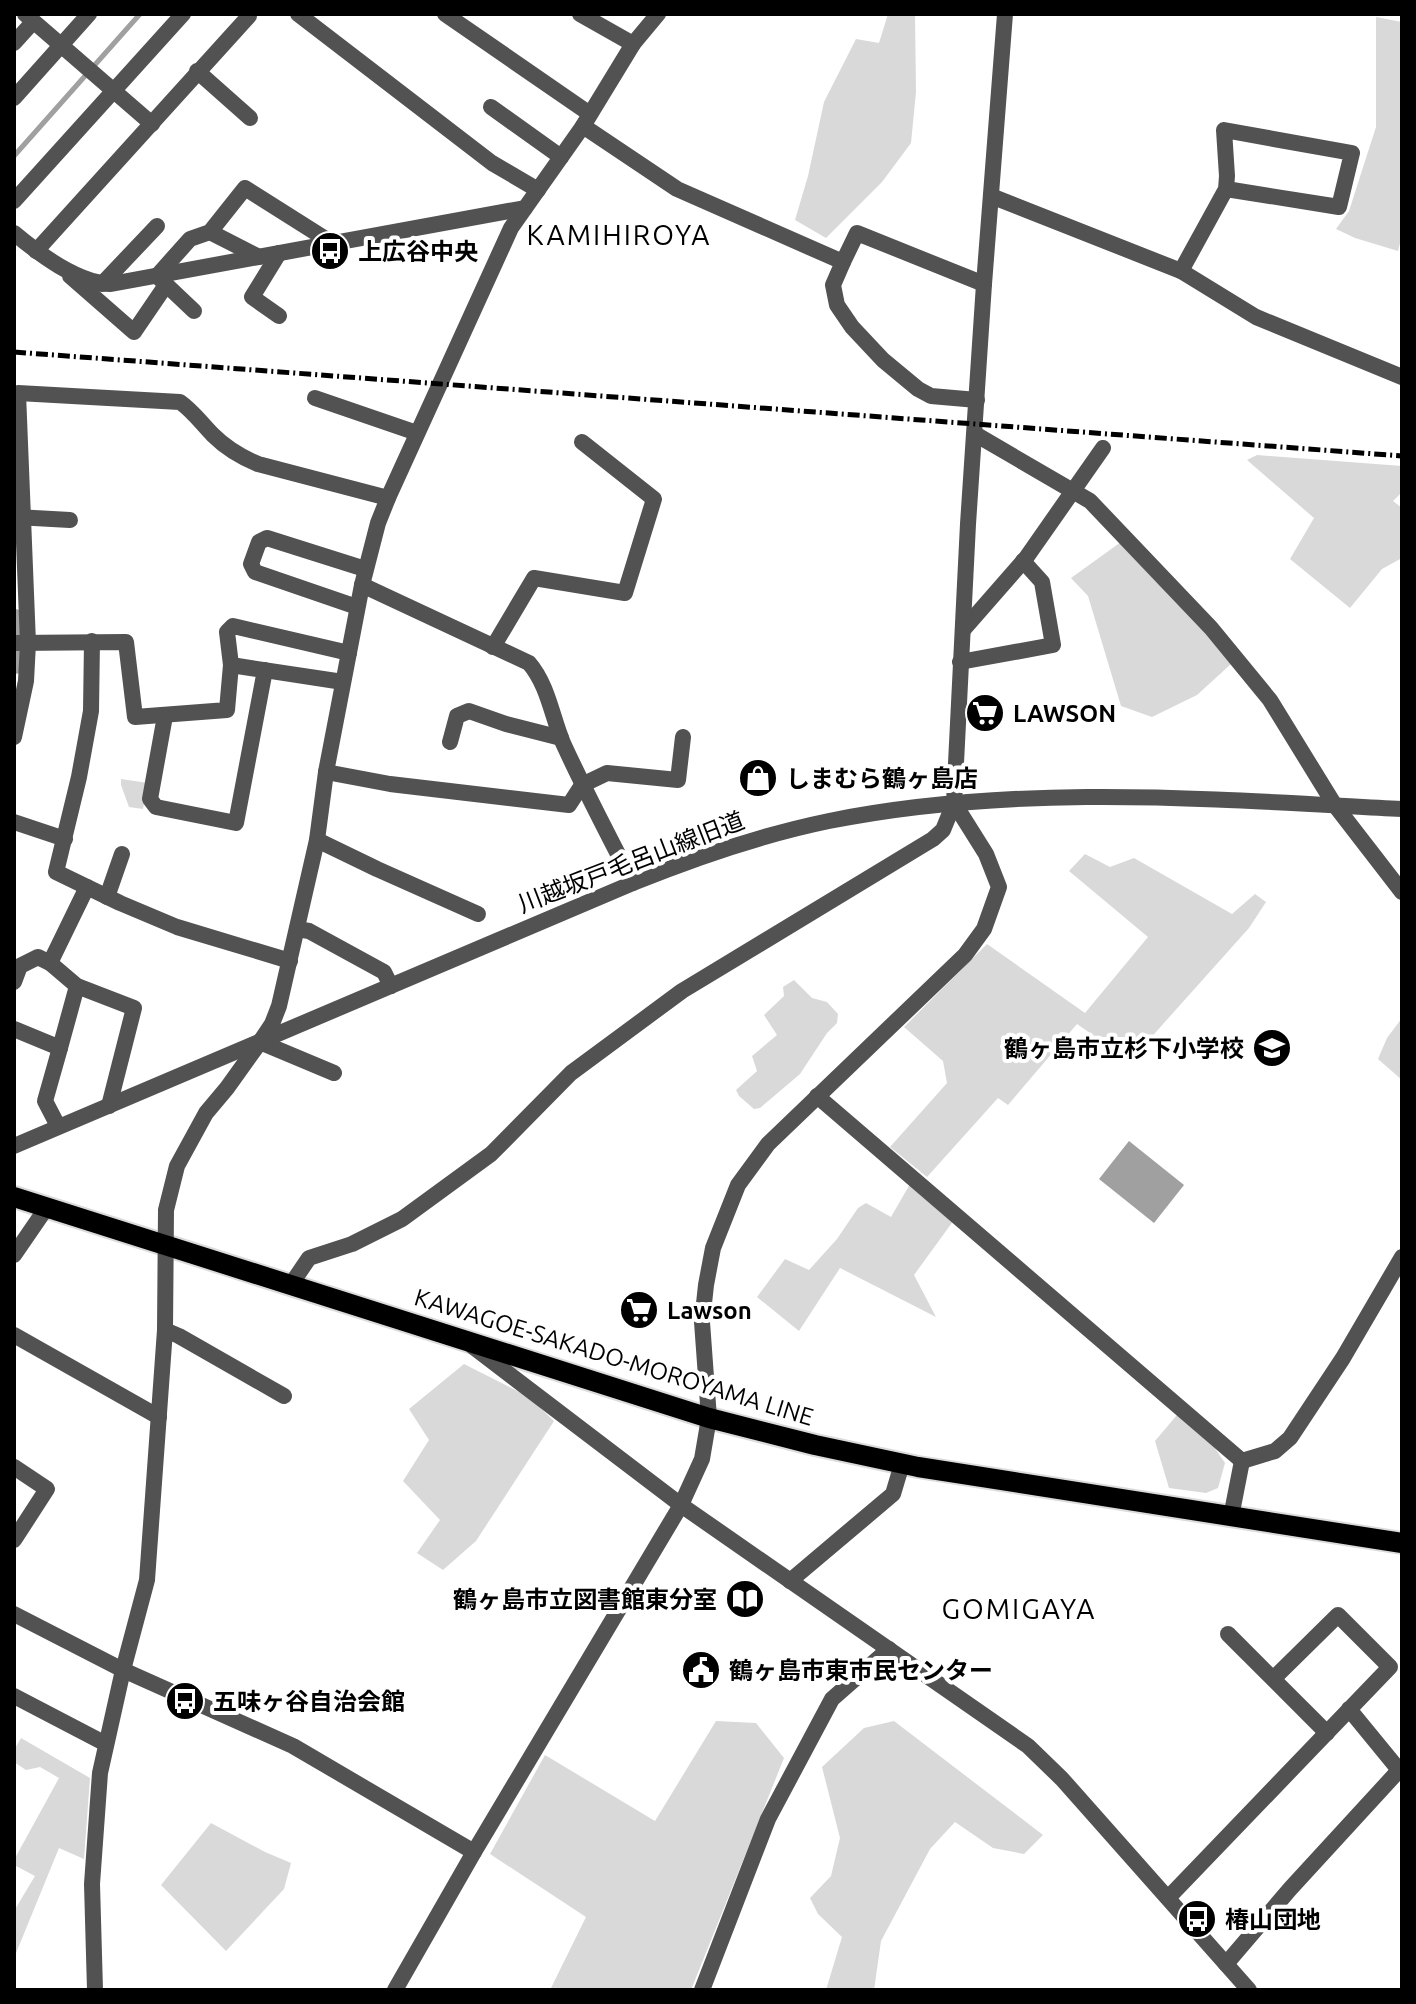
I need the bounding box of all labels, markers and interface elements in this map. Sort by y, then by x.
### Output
district label: KAMIHIROYA [526,219,712,250]
bus stop icon: 上広谷中央 [309,230,351,272]
place label: 上広谷中央 [358,238,478,265]
supermarket icon: LAWSON [964,692,1006,734]
place label: LAWSON [1013,700,1116,727]
shop icon: しまむら鶴ヶ島店 [737,757,779,799]
place label: しまむら鶴ヶ島店 [786,765,978,792]
street label: 川越坂戸毛呂山線旧道 [514,806,748,918]
school or university icon: 鶴ヶ島市立杉下小学校 [1251,1027,1293,1069]
place label: 鶴ヶ島市立杉下小学校 [1004,1035,1244,1062]
street label: KAWAGOE-SAKADO-MOROYAMA LINE [411,1283,817,1431]
supermarket icon: Lawson [618,1289,660,1331]
place label: Lawson [667,1297,752,1324]
library icon: 鶴ヶ島市立図書館東分室 [724,1578,766,1620]
place label: 鶴ヶ島市立図書館東分室 [453,1586,717,1613]
district label: GOMIGAYA [942,1593,1097,1624]
public building icon: 鶴ヶ島市東市民センター [680,1649,722,1691]
place label: 鶴ヶ島市東市民センター [729,1657,993,1684]
bus stop icon: 五味ヶ谷自治会館 [164,1680,206,1722]
place label: 五味ヶ谷自治会館 [213,1688,405,1715]
bus stop icon: 椿山団地 [1176,1898,1218,1940]
place label: 椿山団地 [1225,1906,1321,1933]

